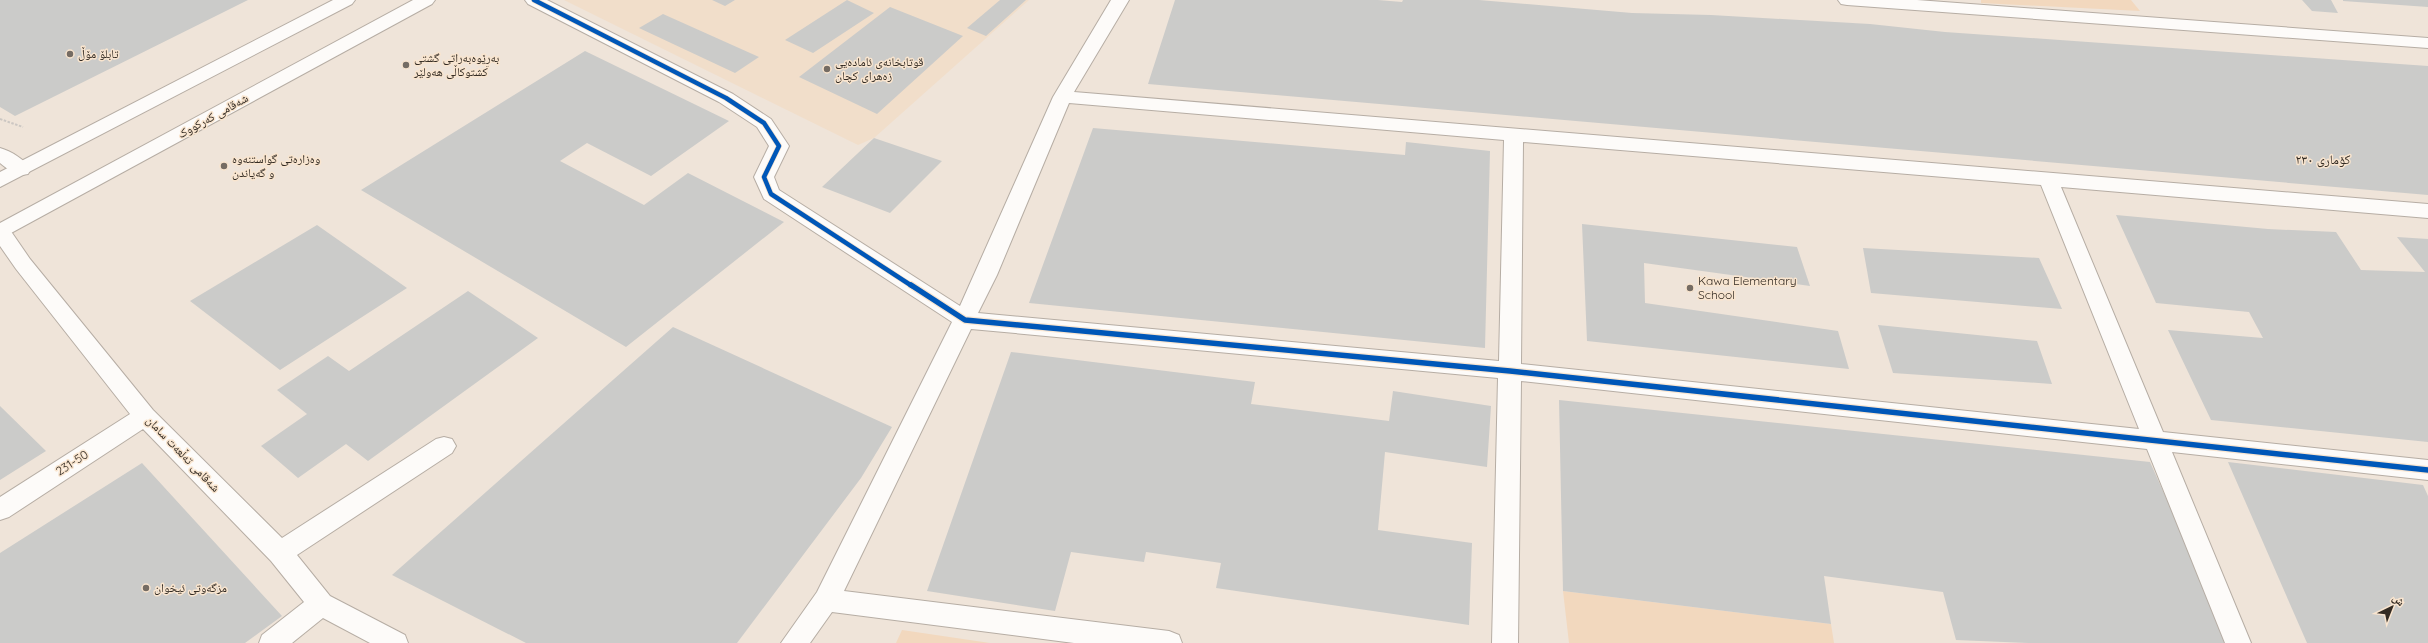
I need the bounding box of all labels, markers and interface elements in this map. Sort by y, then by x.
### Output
place label: تابلۆ مۆڵ [78,46,119,61]
marker: تابلۆ مۆڵ [65,49,75,59]
place label: بەڕێوەبەراتی گشتی کشتوکاڵی هەولێر [413,50,499,79]
place label: قوتابخانەی ئامادەیی زەهرای کچان [835,54,924,83]
marker: بەڕێوەبەراتی گشتی کشتوکاڵی هەولێر [401,60,411,70]
marker: قوتابخانەی ئامادەیی زەهرای کچان [822,64,832,74]
street label: شەقامی کەرکووک [175,90,251,141]
place label: وەزارەتی گواستنەوە و گەیاندن [232,151,320,180]
district label: کۆماری ٢٣٠ [2296,151,2351,168]
marker: وەزارەتی گواستنەوە و گەیاندن [219,161,229,171]
place label: Kawa Elementary School [1698,273,1797,302]
marker: Kawa Elementary School [1685,283,1695,293]
street label: شەقامی تەڵعەت سامان [143,413,224,495]
street label: 231-50 [53,447,91,479]
place label: مزگەوتی ئیخوان [154,580,227,595]
marker: مزگەوتی ئیخوان [141,583,151,593]
north arrow [2372,587,2412,627]
text: ش [2389,591,2408,610]

